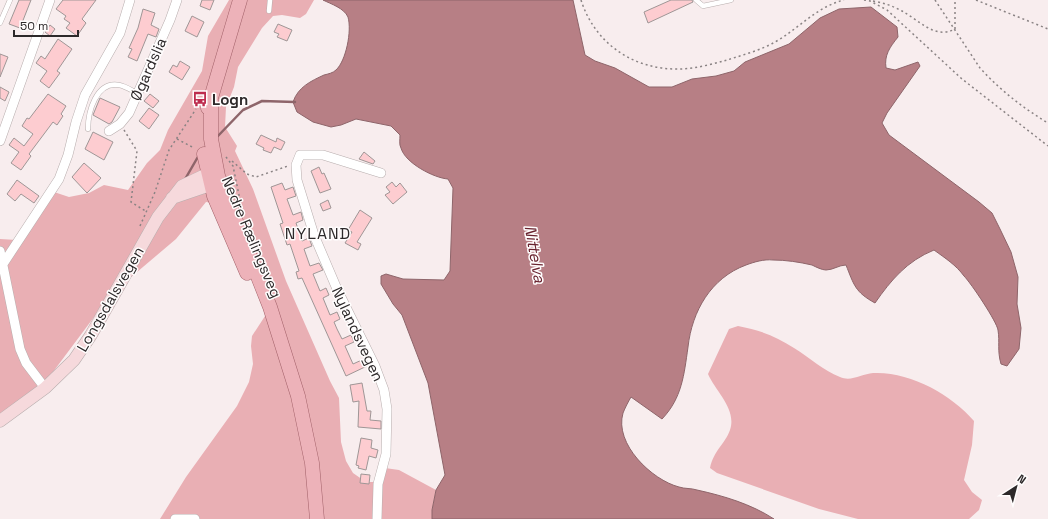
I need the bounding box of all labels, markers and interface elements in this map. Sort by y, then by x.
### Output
scale bar [14,12,78,38]
text: 50 m [20,18,48,34]
street label: Øgardslia [126,34,171,104]
bus stop icon: Logn [191,90,209,108]
place label: Logn [212,90,248,109]
street label: Nedre Rælingsveg [218,173,286,301]
district label: NYLAND [285,223,351,244]
water label: Nittelva [520,224,551,285]
street label: Longsdalsvegen [72,243,148,355]
street label: Nylandsvegen [328,284,388,384]
north arrow [996,467,1036,507]
text: N [1015,471,1029,487]

